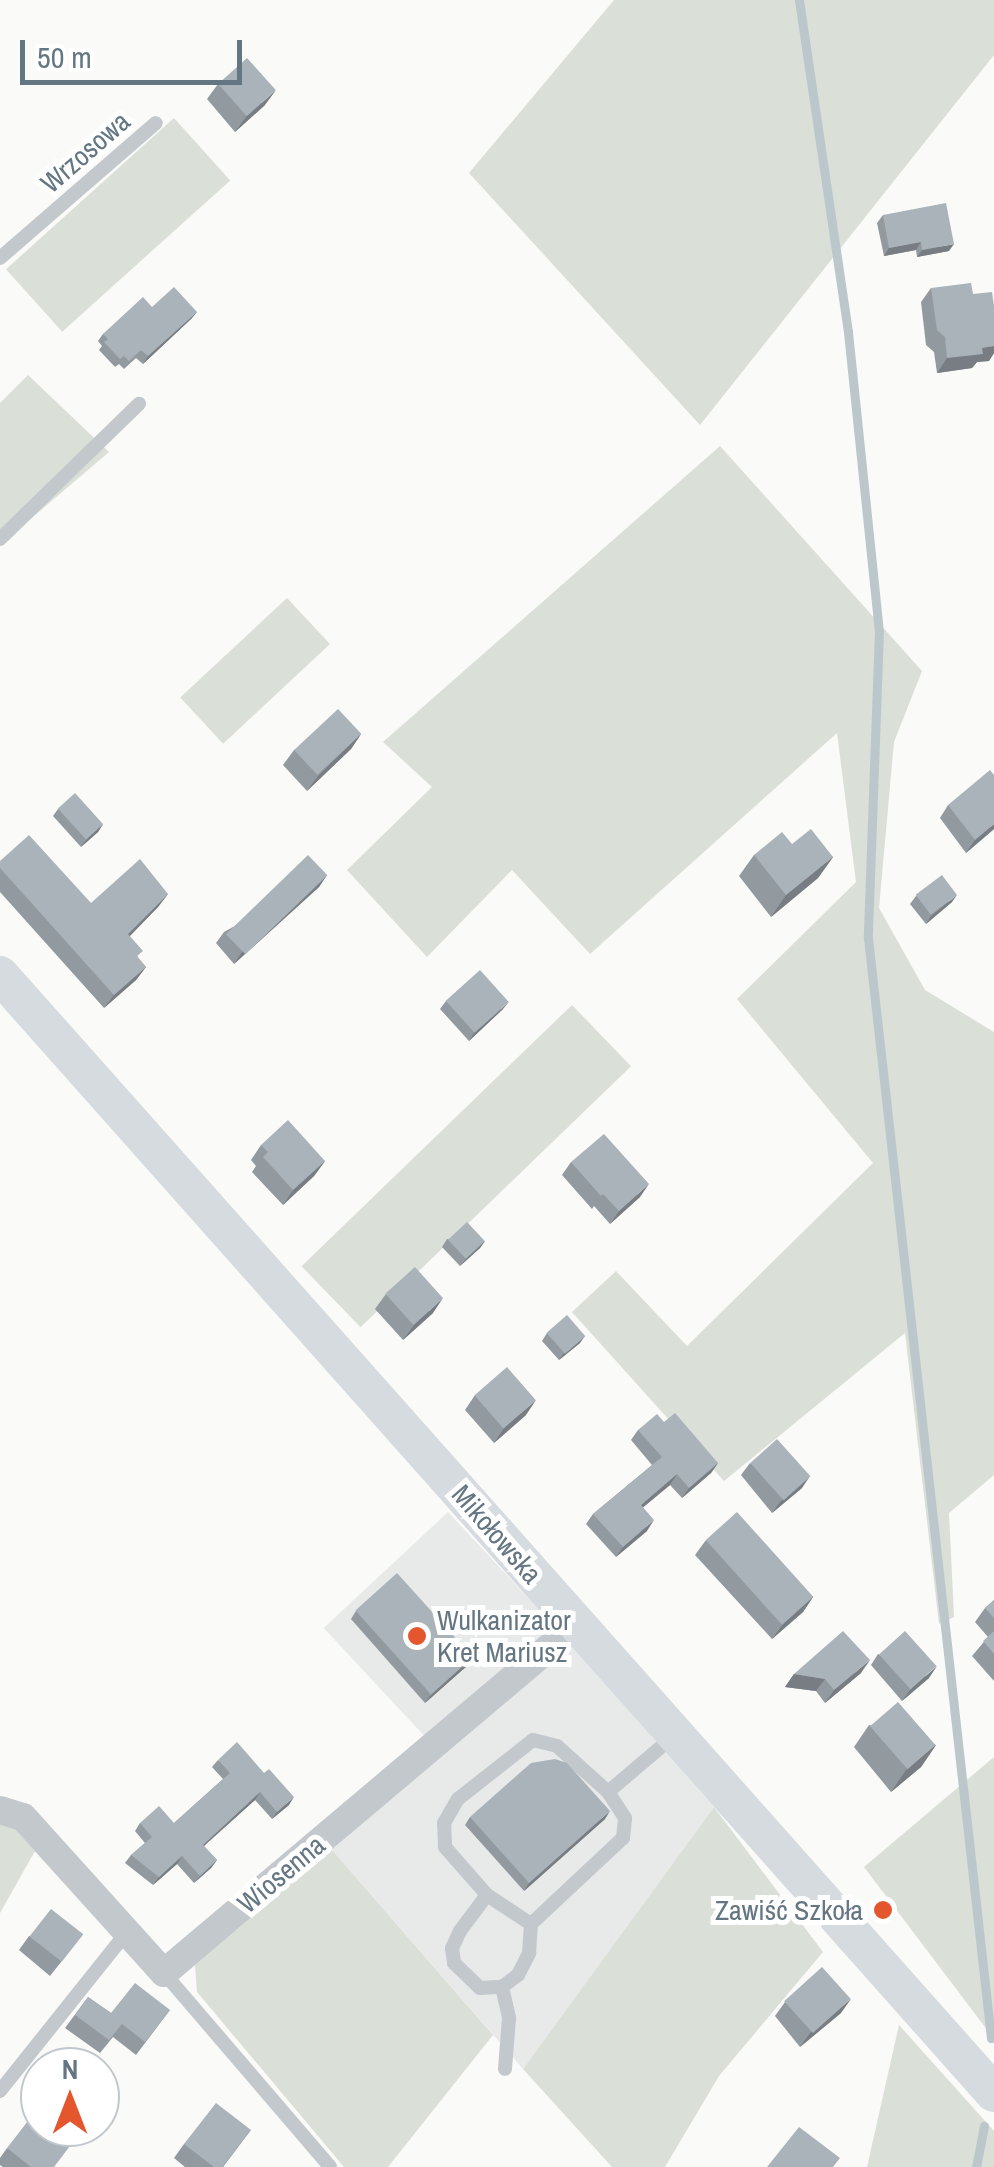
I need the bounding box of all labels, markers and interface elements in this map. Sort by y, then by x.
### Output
scale bar [25,20,248,82]
text: 50 m [37,37,92,77]
street label: Wrzosowa [34,104,136,200]
street label: Mikołowska [445,1478,549,1590]
place label: Wulkanizator Kret Mariusz [437,1603,571,1669]
marker: Wulkanizator Kret Mariusz [406,1625,428,1647]
street label: Wiosenna [231,1828,331,1920]
place label: Zawiść Szkoła [715,1893,863,1927]
marker: Zawiść Szkoła [872,1899,894,1921]
north arrow [20,2047,120,2147]
text: N [62,2050,78,2088]

